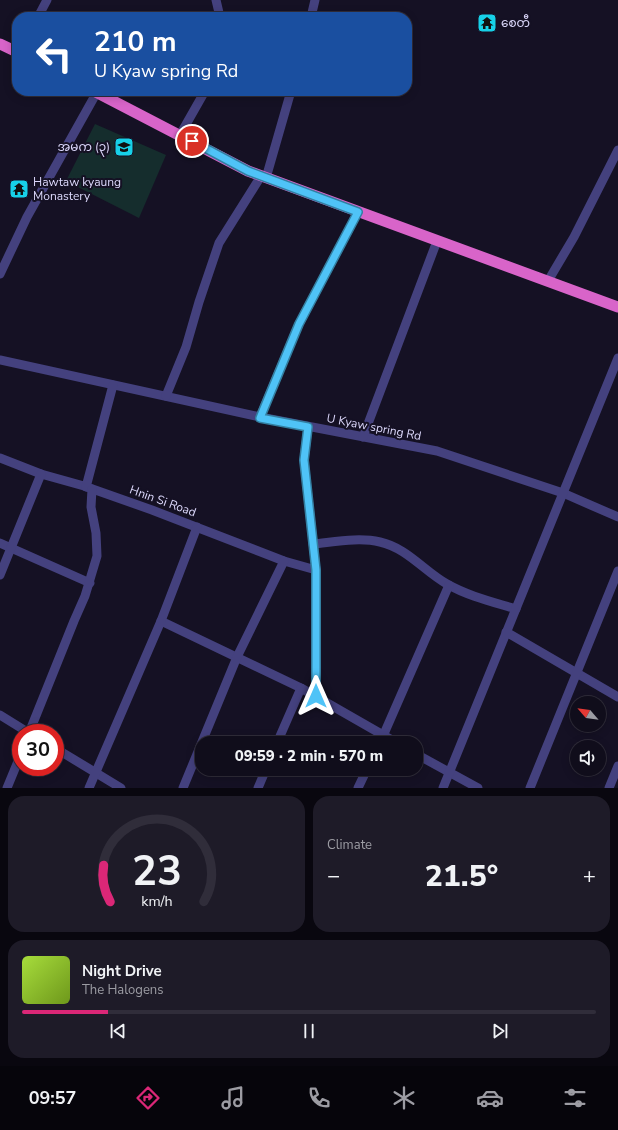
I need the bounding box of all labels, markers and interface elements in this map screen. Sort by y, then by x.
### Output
temple icon: စေတီ [476,12,498,34]
place label: စေတီ [501,14,530,31]
text: 210 m [94,23,177,61]
icon: left [28,28,80,80]
text: U Kyaw spring Rd [94,59,238,83]
pin [175,124,209,158]
icon: arrive [181,130,203,152]
school or university icon: အမက (၃) [113,136,135,158]
place label: အမက (၃) [57,139,110,157]
place label: Hawtaw kyaung Monastery [33,174,121,204]
temple icon: Hawtaw kyaung Monastery [8,178,30,200]
street label: U Kyaw spring Rd [325,410,423,444]
street label: Hnin Si Road [127,482,199,520]
position arrow [295,675,337,717]
north arrow [570,696,606,732]
map controls [570,696,606,776]
speed limit sign: 30 [12,724,64,776]
button: sound [570,740,606,776]
text: 09:59 · 2 min · 570 m [235,746,383,766]
text: Climate [327,836,372,854]
text: 23 [132,843,181,900]
text: 21.5° [425,856,498,897]
text: − [327,861,340,891]
text: + [583,861,596,891]
text: km/h [141,892,172,911]
text: Night Drive [82,961,162,981]
text: The Halogens [82,981,163,999]
icon: previous [107,1020,129,1042]
icon: pause [298,1020,320,1042]
icon: next [489,1020,511,1042]
icon: directions [134,1084,162,1112]
icon: music [219,1084,247,1112]
icon: phone [305,1084,333,1112]
icon: climate [390,1084,418,1112]
icon: car [476,1084,504,1112]
icon: filters [561,1084,589,1112]
text: 09:57 [29,1086,76,1110]

